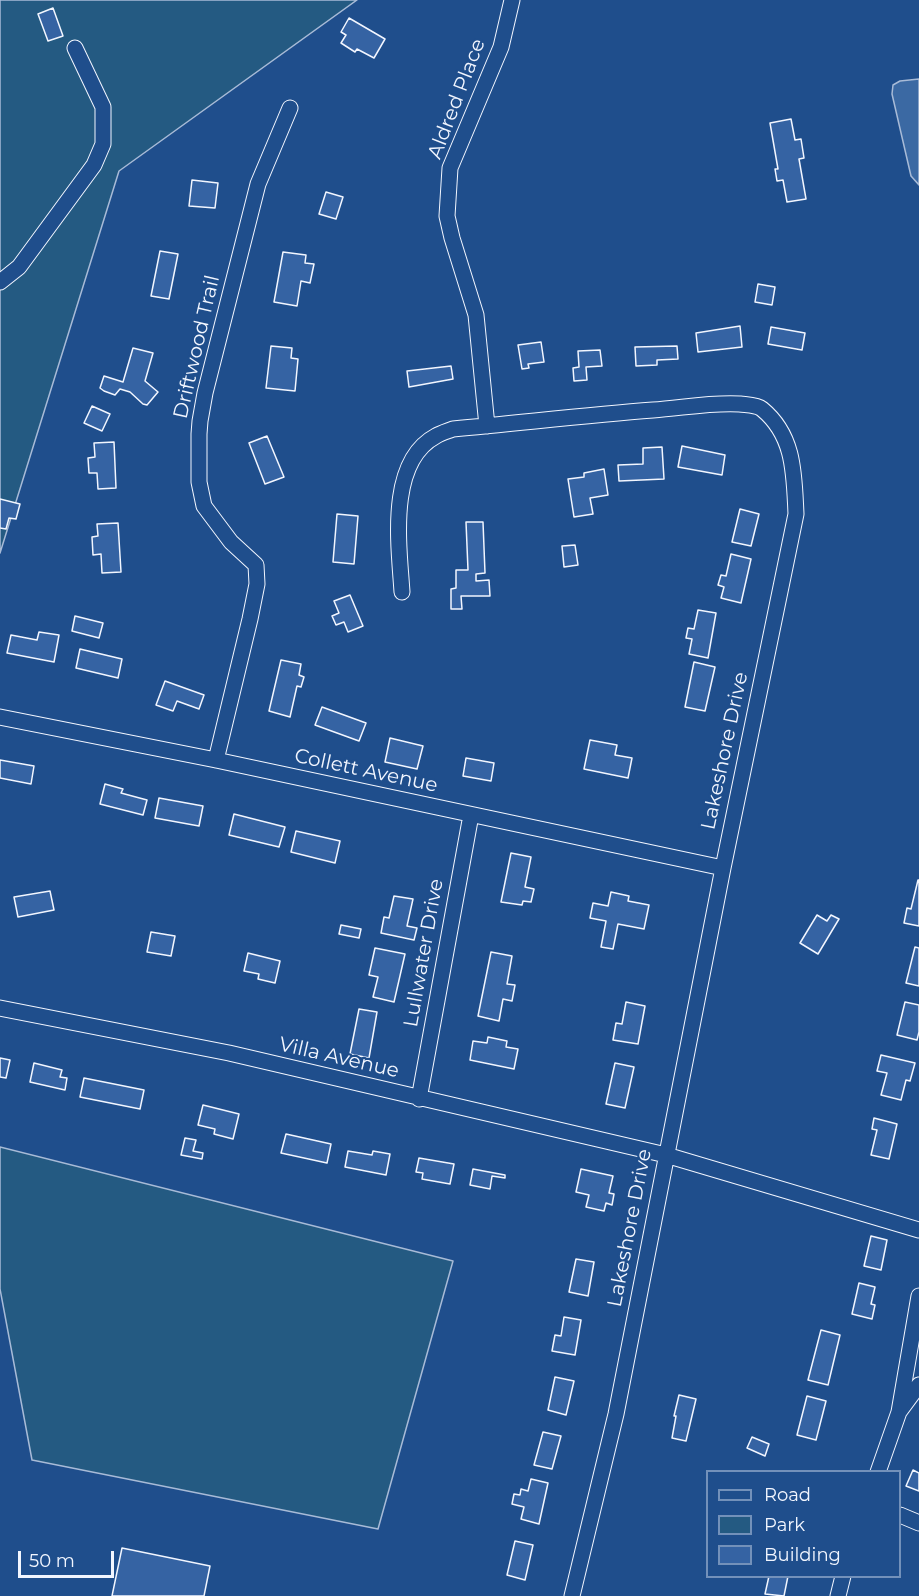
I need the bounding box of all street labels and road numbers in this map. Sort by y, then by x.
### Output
street label: Aldred Place [423,36,491,162]
street label: Driftwood Trail [169,273,225,421]
street label: Lakeshore Drive [697,670,753,832]
street label: Collett Avenue [292,744,440,798]
street label: Lullwater Drive [399,877,449,1029]
street label: Villa Avenue [277,1033,401,1083]
street label: Lakeshore Drive [603,1147,657,1309]

